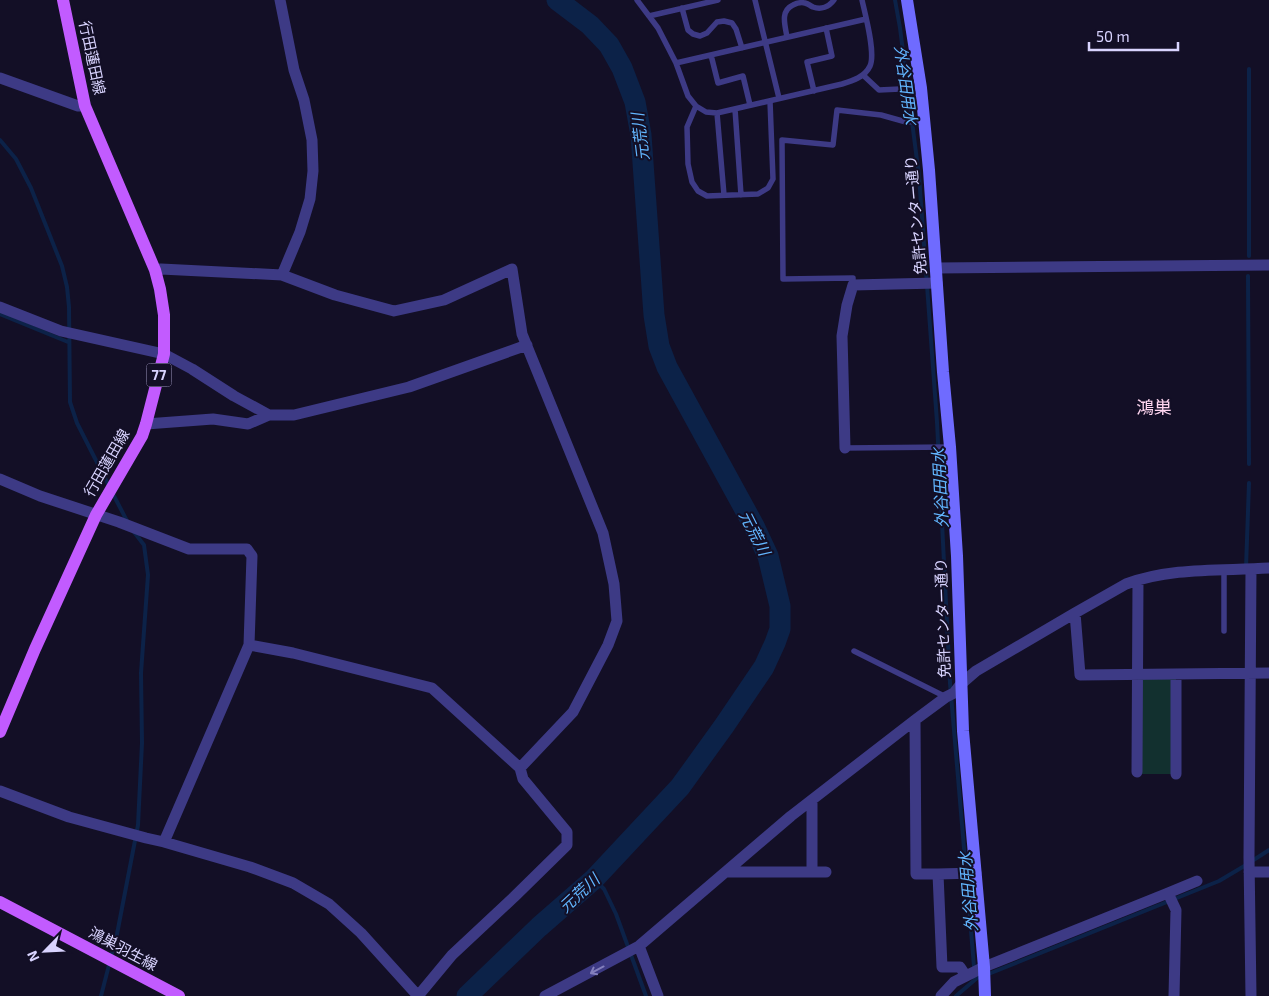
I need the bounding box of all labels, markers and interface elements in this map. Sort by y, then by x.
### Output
street label: 行田蓮田線 [76,19,110,96]
scale bar [1089,20,1178,52]
text: 50 m [1096,27,1130,45]
water label: 外谷田用水 [892,44,922,128]
water label: 元荒川 [627,110,652,162]
street label: 免許センター通り [901,155,929,276]
road number: 77 [146,364,172,386]
district label: 鴻巣 [1136,396,1172,418]
street label: 行田蓮田線 [80,426,133,499]
water label: 外谷田用水 [928,446,951,528]
water label: 元荒川 [736,507,776,560]
street label: 免許センター通り [931,558,953,678]
water label: 外谷田用水 [954,849,980,933]
water label: 元荒川 [555,868,604,916]
street label: 鴻巣羽生線 [86,923,161,974]
north arrow [20,926,70,976]
text: N [23,948,42,965]
one-way arrow [589,965,604,975]

